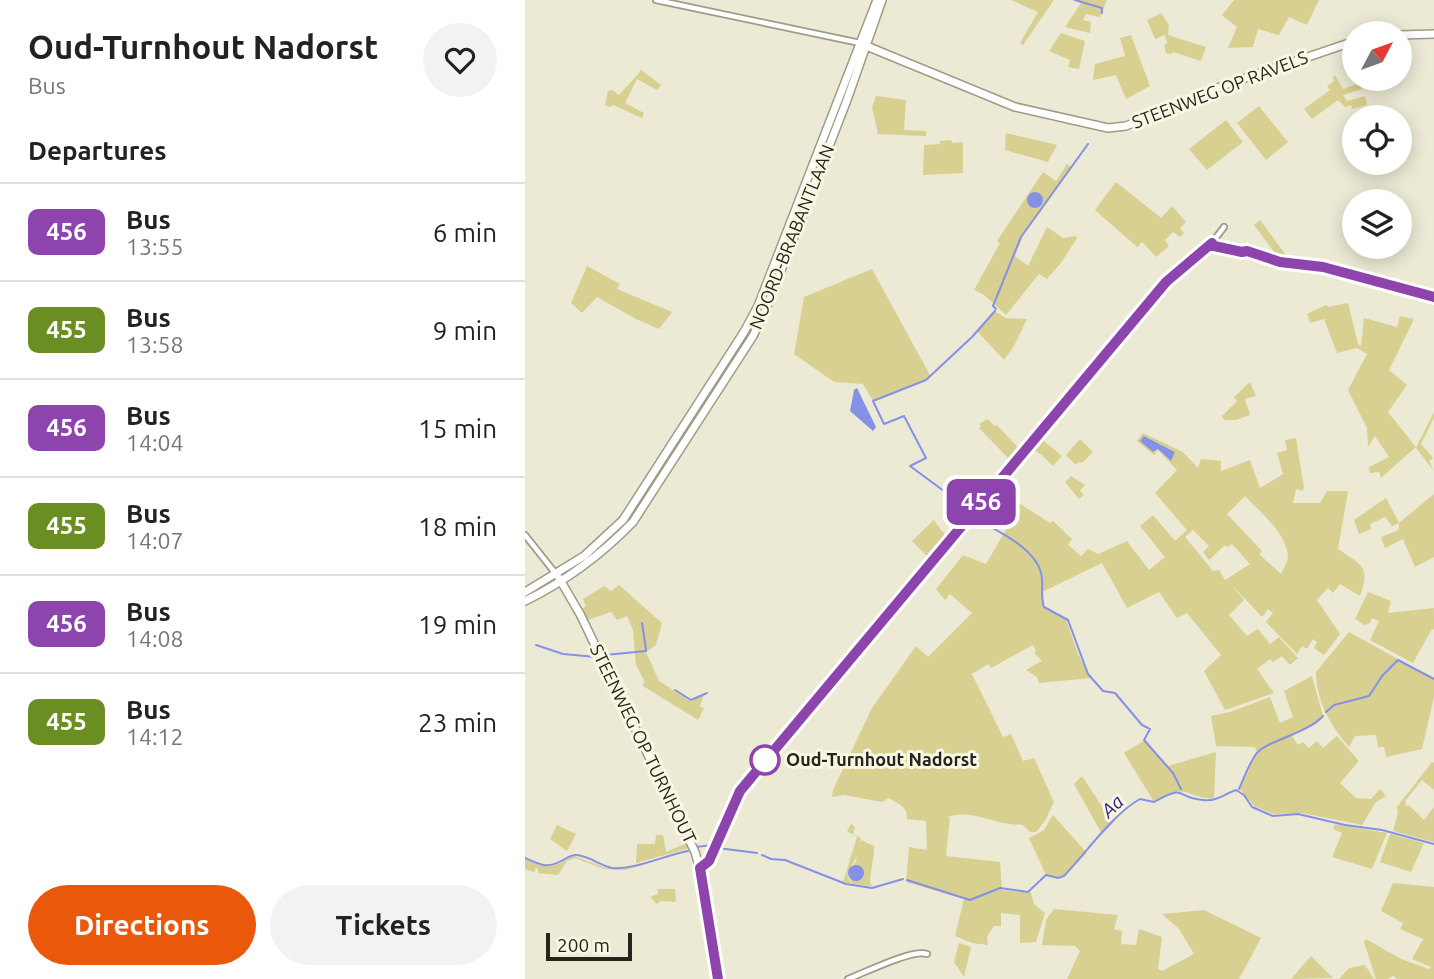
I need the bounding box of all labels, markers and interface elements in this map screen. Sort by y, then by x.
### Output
north arrow [1342,21,1412,91]
map controls [1342,21,1412,259]
button: heart [423,23,497,97]
text: Oud-Turnhout Nadorst [28,28,378,65]
street label: STEENWEG OP RAVELS [1129,46,1310,132]
text: Bus [28,73,66,98]
button: locate [1342,105,1412,175]
text: Departures [28,136,166,165]
street label: NOORD-BRABANTLAAN [745,141,837,332]
button: layers [1342,189,1412,259]
text: Bus [126,205,171,234]
text: 456 [46,218,87,245]
text: 6 min [433,218,497,247]
text: 13:55 [126,234,184,259]
text: Bus [126,303,171,332]
text: 455 [46,316,87,343]
text: 9 min [433,316,497,345]
text: 13:58 [126,332,184,357]
text: Bus [126,401,171,430]
text: 456 [46,414,87,441]
text: 15 min [418,414,497,443]
text: 14:04 [126,430,184,455]
line badge: 456 [941,479,1021,525]
text: 456 [961,488,1001,515]
text: Bus [126,499,171,528]
text: 455 [46,512,87,539]
text: 18 min [418,512,497,541]
text: 14:07 [126,528,184,553]
text: Bus [126,597,171,626]
text: 456 [46,610,87,637]
text: 19 min [418,610,497,639]
text: 14:08 [126,626,184,651]
street label: STEENWEG OP TURNHOUT [587,641,701,846]
text: Bus [126,695,171,724]
text: 455 [46,708,87,735]
text: 23 min [418,708,497,737]
text: 14:12 [126,724,184,749]
marker: Oud-Turnhout Nadorst [750,745,780,775]
place label: Oud-Turnhout Nadorst [786,749,977,769]
water label: Aa [1096,790,1128,822]
button: Directions [28,885,256,965]
button: Tickets [270,885,497,965]
scale bar [546,930,632,962]
text: 200 m [557,934,610,956]

